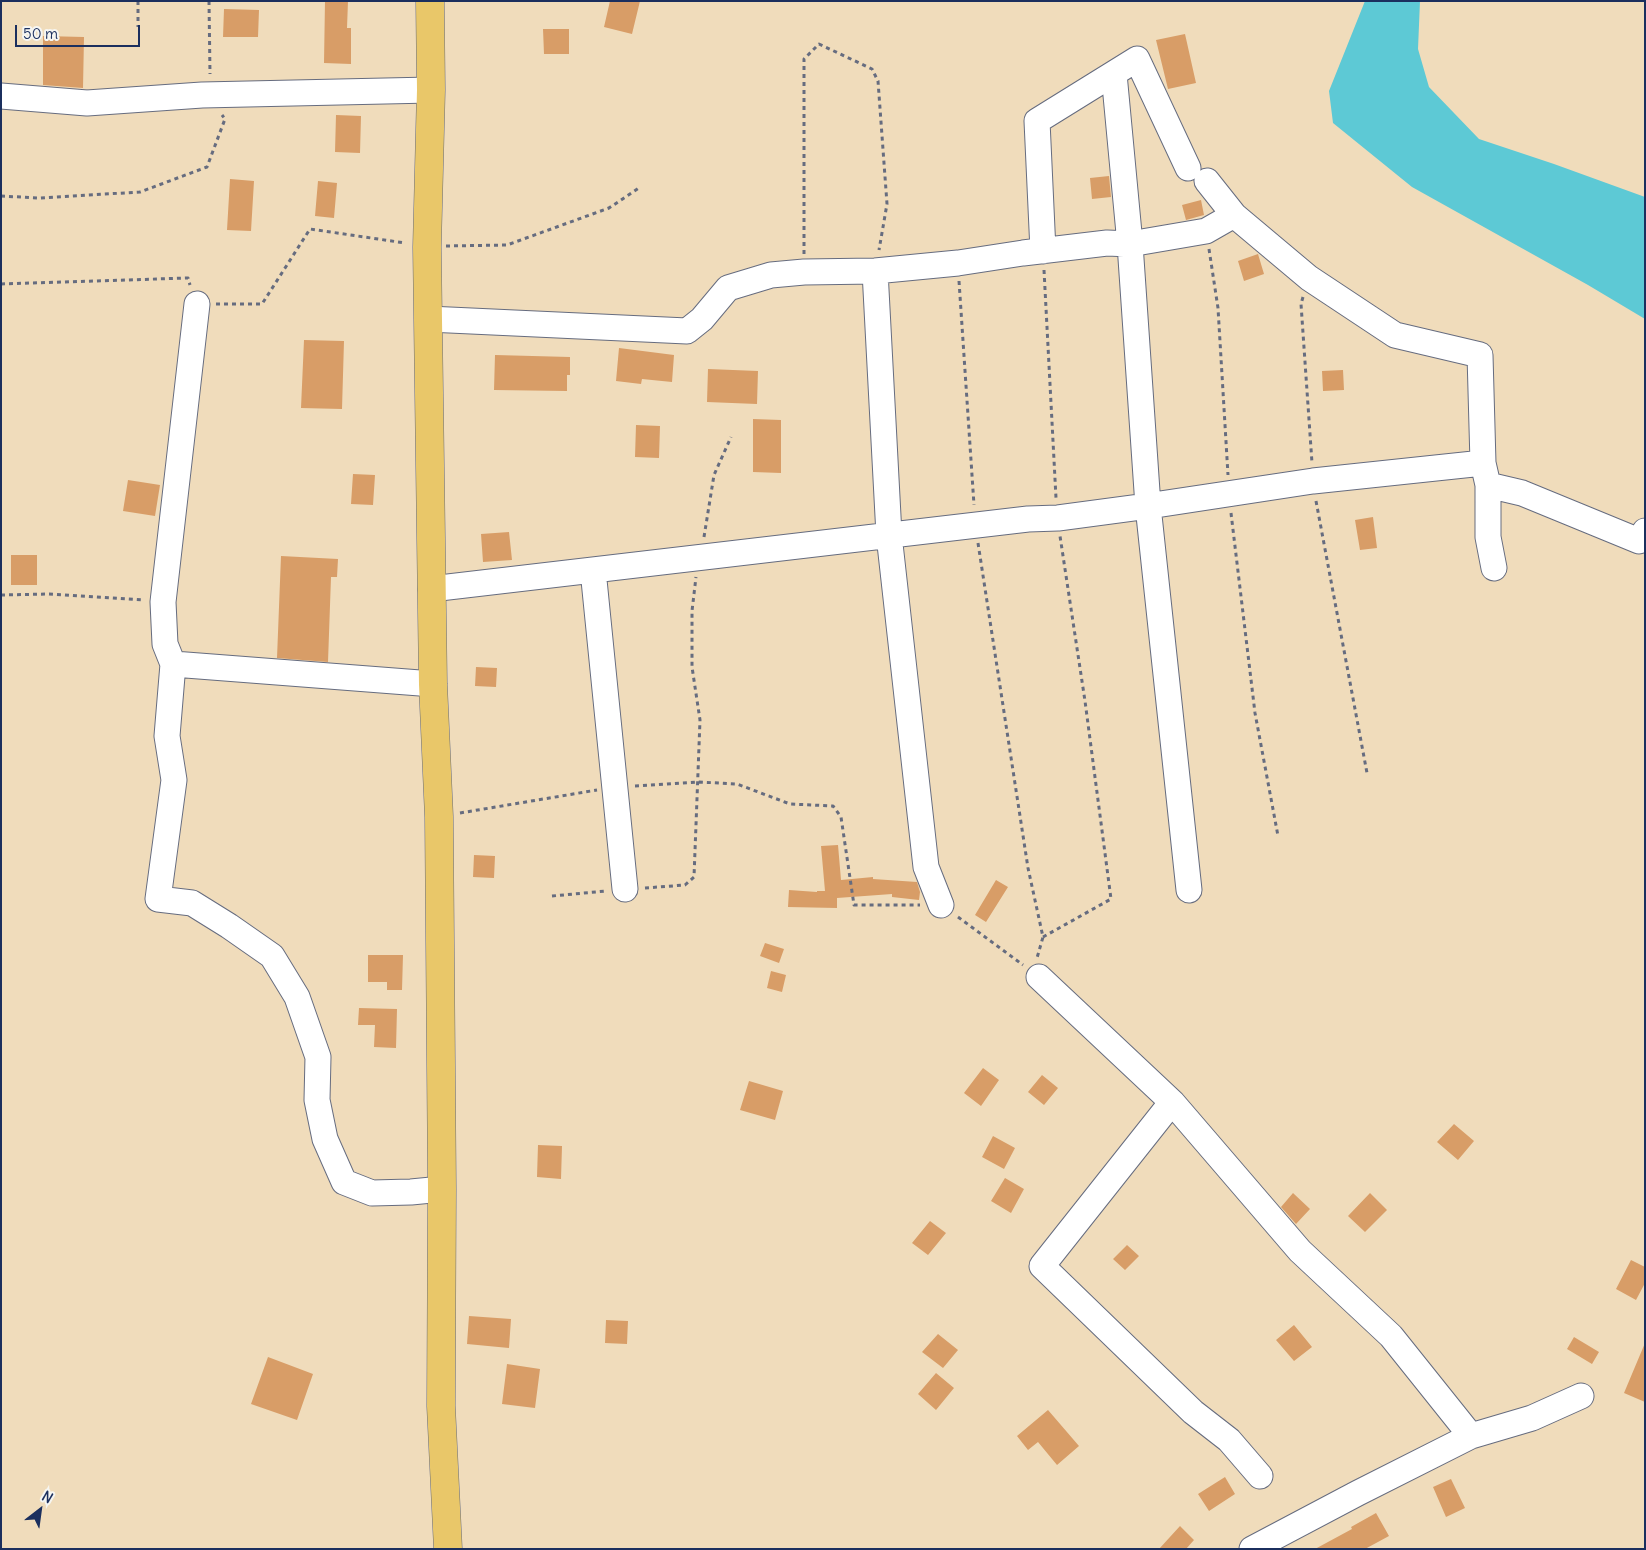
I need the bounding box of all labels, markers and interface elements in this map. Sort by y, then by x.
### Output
scale bar [18,15,142,47]
text: 50 m [23,24,58,43]
north arrow [15,1485,65,1535]
text: N [39,1487,56,1507]

